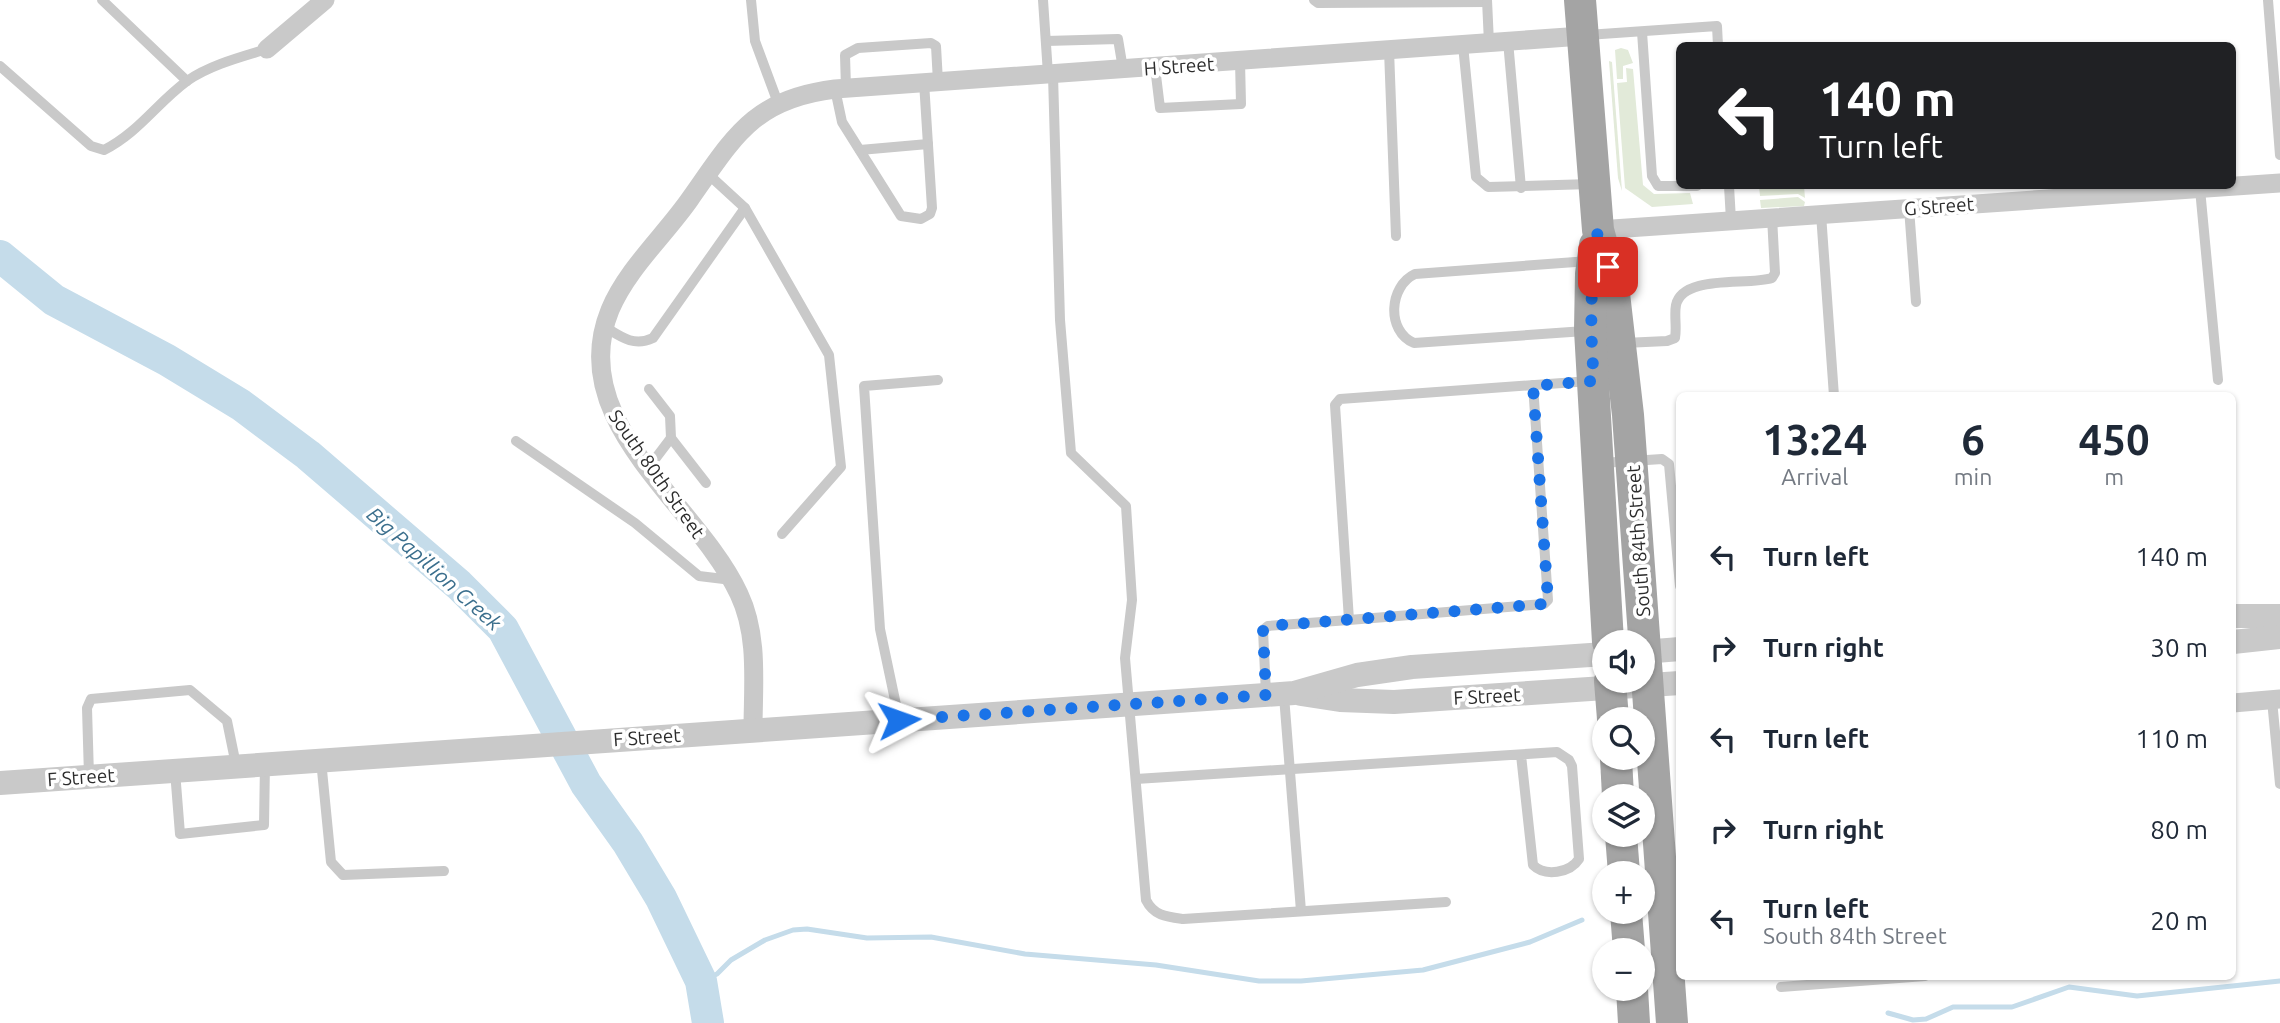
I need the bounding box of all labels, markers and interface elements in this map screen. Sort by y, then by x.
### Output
street label: H Street [1143,53,1216,79]
icon: left [1704,70,1795,161]
text: 140 m [1819,70,1956,125]
text: Turn left [1819,128,1943,164]
street label: G Street [1903,193,1975,219]
pin [1578,237,1638,297]
icon: arrive [1589,248,1627,286]
street label: South 80th Street [604,406,710,543]
text: 13:24 [1762,416,1867,463]
text: 6 [1961,416,1985,463]
text: 450 [2079,416,2150,463]
street label: South 84th Street [1622,464,1654,617]
text: Arrival [1781,464,1848,489]
text: min [1954,464,1992,489]
text: m [2104,464,2124,489]
water label: Big Papillion Creek [362,502,507,635]
icon: left [1704,538,1742,576]
text: Turn left [1763,542,1869,571]
text: 140 m [2136,542,2208,571]
icon: right [1704,629,1742,667]
map controls [1592,630,1655,1001]
button: sound [1592,630,1655,693]
text: Turn right [1763,633,1884,662]
text: 30 m [2150,633,2208,662]
position arrow [862,683,936,757]
street label: F Street [1453,683,1522,709]
button: search [1592,707,1655,770]
icon: left [1704,720,1742,758]
street label: F Street [613,724,682,750]
text: Turn left [1763,724,1869,753]
text: 110 m [2136,724,2208,753]
street label: F Street [47,764,116,790]
button: layers [1592,784,1655,847]
icon: right [1704,811,1742,849]
text: Turn right [1763,815,1884,844]
text: 80 m [2150,815,2208,844]
button: + [1592,861,1655,924]
text: Turn left [1763,894,1869,923]
icon: left [1704,902,1742,940]
text: 20 m [2150,906,2208,935]
text: South 84th Street [1763,923,1947,948]
button: − [1592,938,1655,1001]

